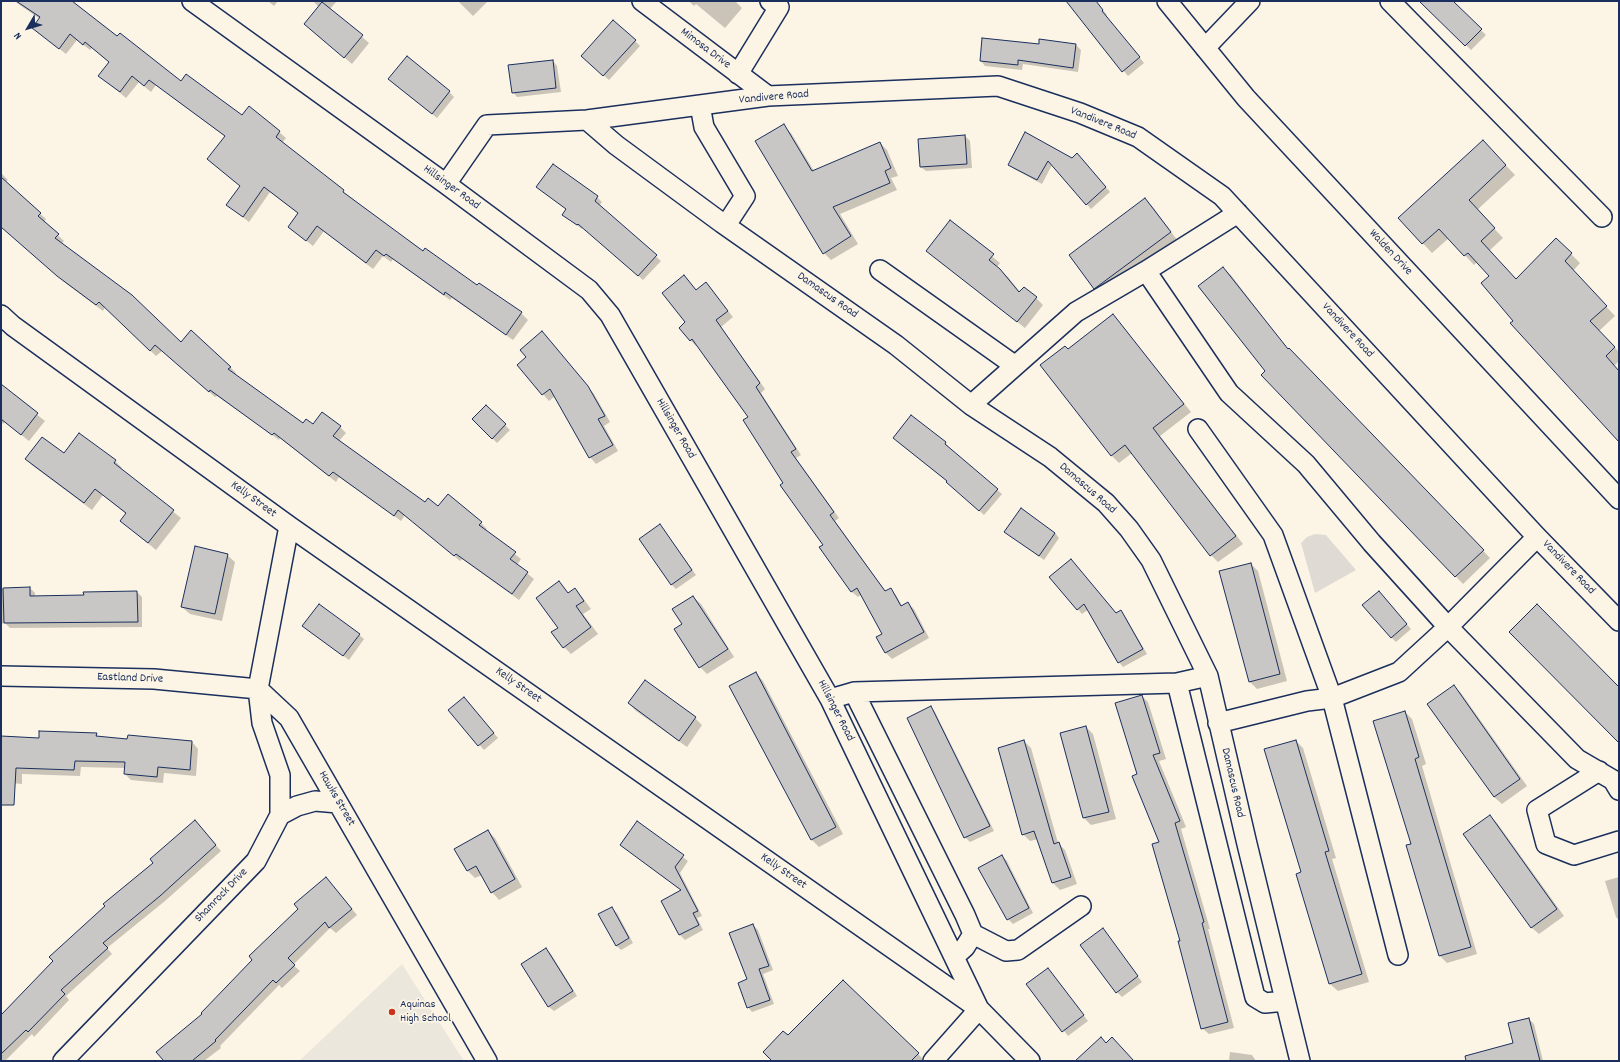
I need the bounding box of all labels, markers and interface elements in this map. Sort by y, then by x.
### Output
north arrow [8,8,48,48]
street label: Mimosa Drive [677,25,733,73]
text: N [11,28,27,42]
street label: Vandivere Road [739,88,809,108]
street label: Vandivere Road [1068,104,1138,144]
street label: Hillsinger Road [420,162,482,214]
street label: Walden Drive [1365,227,1415,279]
street label: Damascus Road [794,270,860,322]
street label: Vandivere Road [1318,301,1376,361]
street label: Hillsinger Road [652,396,698,462]
street label: Damascus Road [1055,460,1119,518]
street label: Kelly Street [227,479,279,521]
street label: Vandivere Road [1539,538,1597,598]
street label: Kelly Street [492,665,544,707]
street label: Eastland Drive [97,671,163,687]
street label: Hillsinger Road [813,678,857,744]
street label: Damascus Road [1217,747,1247,819]
street label: Hawks Street [314,769,358,829]
street label: Kelly Street [757,851,809,893]
street label: Shamrock Drive [192,866,252,926]
place label: Aquinas High School [400,998,451,1026]
marker: Aquinas High School [387,1007,397,1017]

